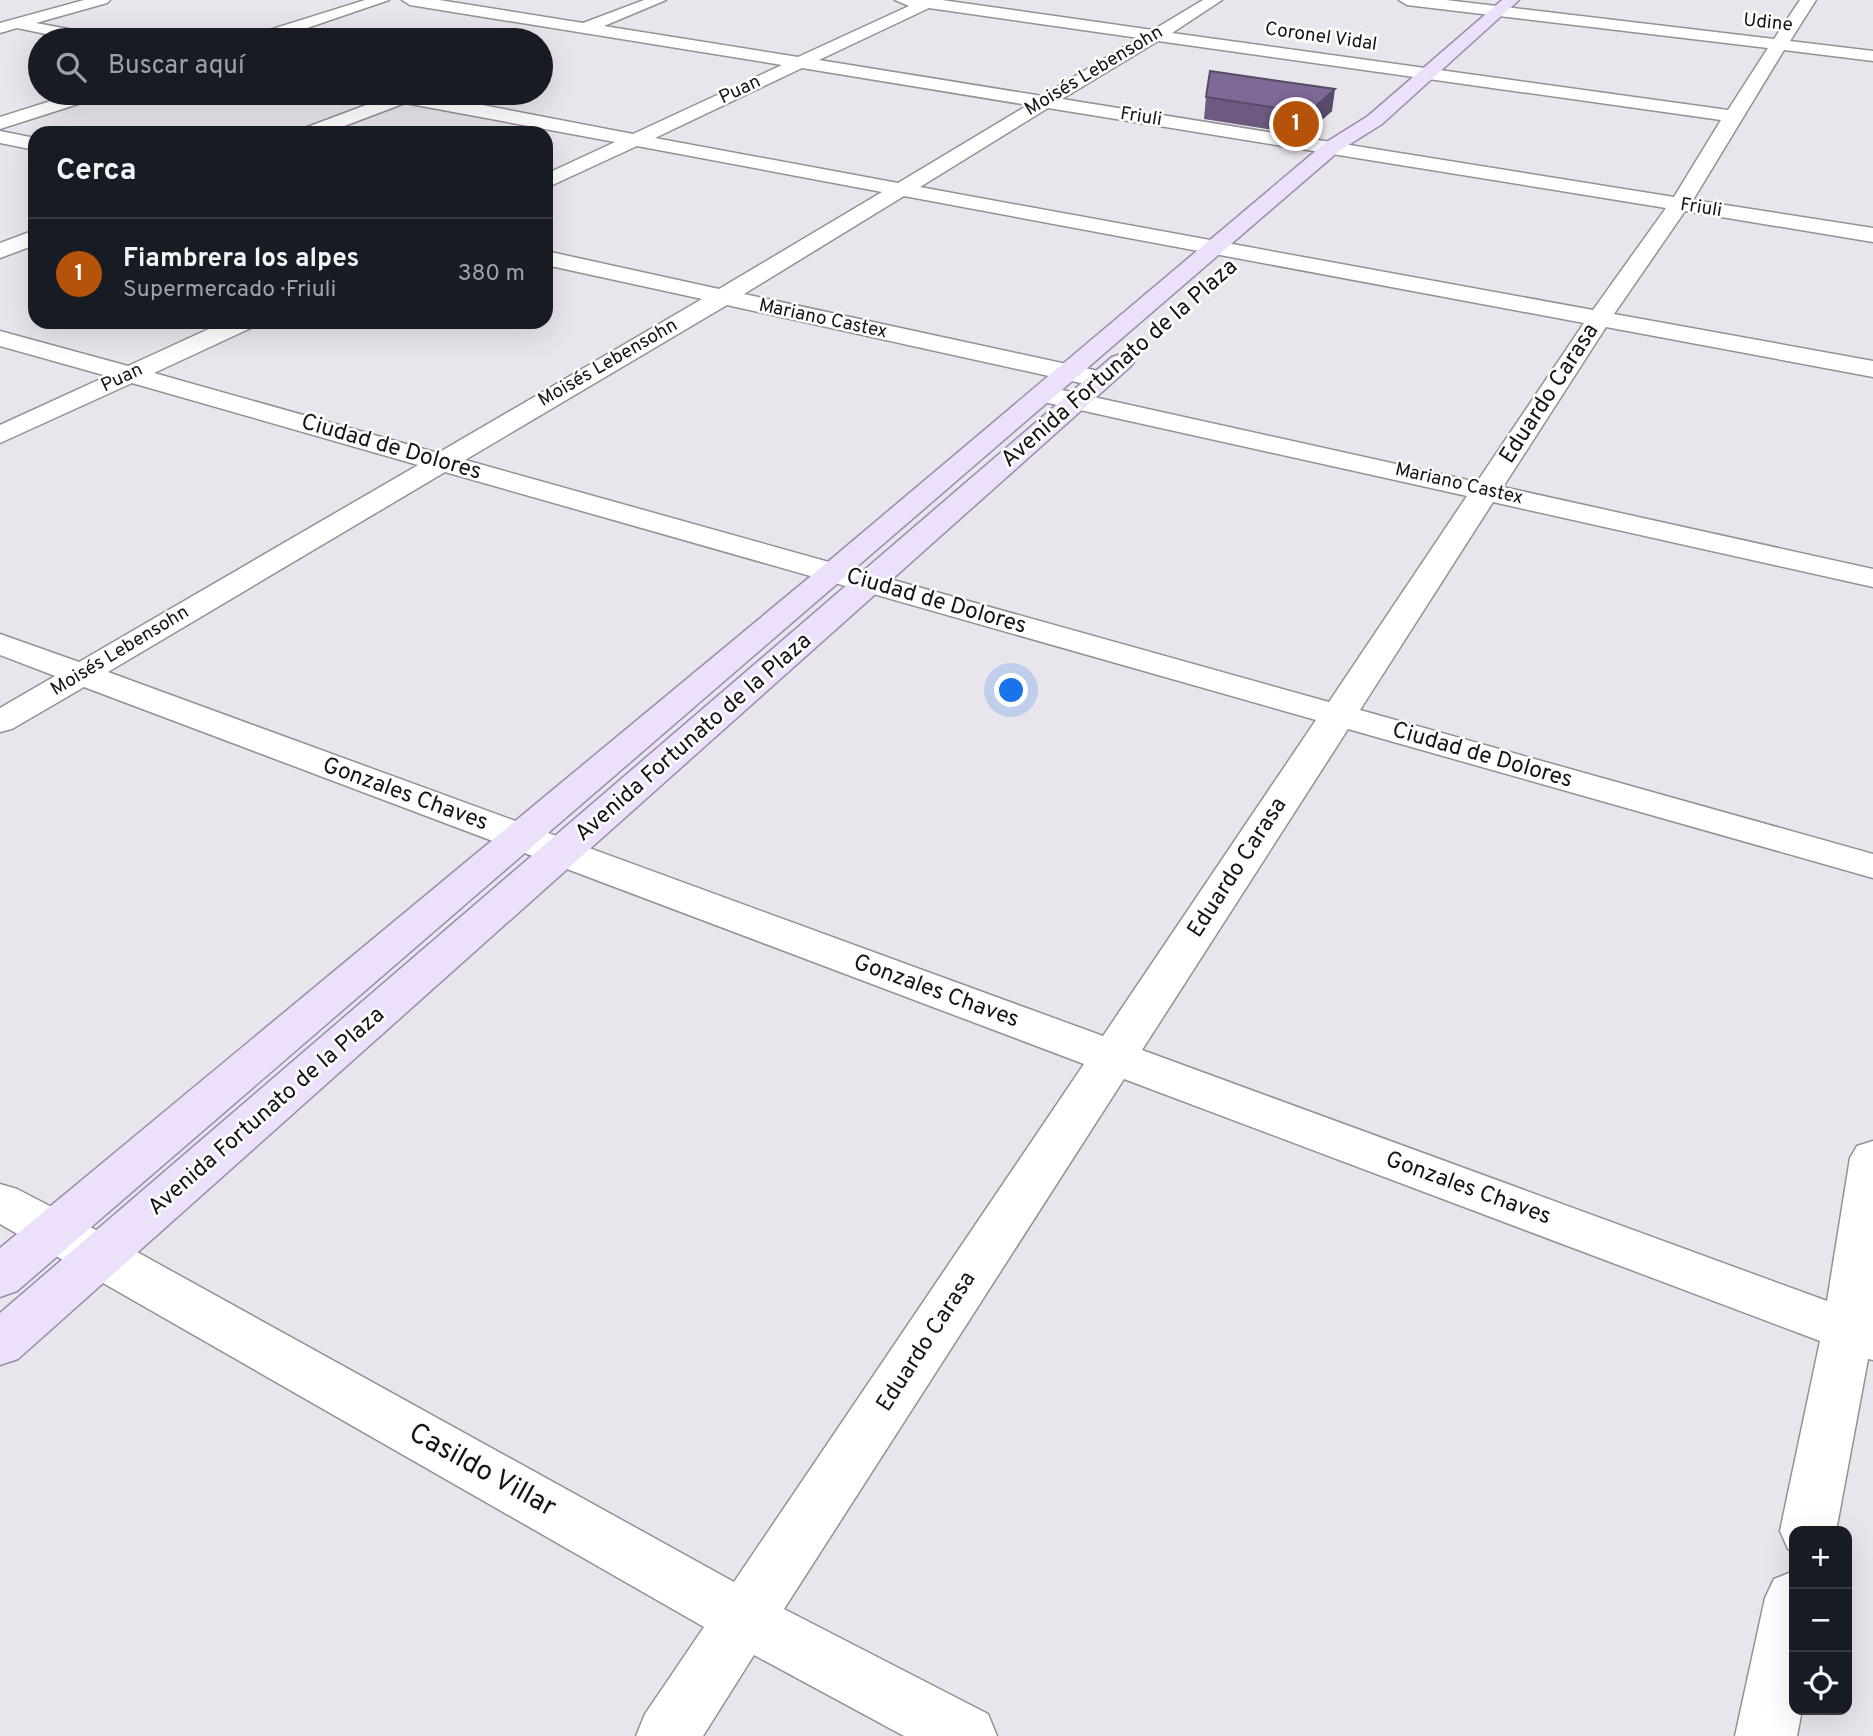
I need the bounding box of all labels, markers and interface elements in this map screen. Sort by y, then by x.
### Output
street label: Udine [1742,8,1794,38]
street label: Coronel Vidal [1263,17,1379,57]
street label: Moisés Lebensohn [1021,20,1167,122]
search box [28,28,553,105]
icon: search [52,48,90,86]
text: Buscar aquí [108,50,245,83]
street label: Puan [715,70,765,110]
pin: 1 [1273,98,1319,150]
street label: Friuli [1118,102,1164,132]
text: Cerca [56,153,136,190]
street label: Friuli [1678,193,1724,223]
text: Fiambrera los alpes [123,243,359,276]
street label: Avenida Fortunato de la Plaza [996,253,1244,475]
text: 1 [74,260,84,289]
text: 380 m [458,260,525,289]
text: Supermercado · Friuli [123,276,336,305]
street label: Mariano Castex [757,294,890,344]
street label: Moisés Lebensohn [534,313,682,413]
street label: Eduardo Carasa [1494,318,1606,470]
street label: Puan [97,358,147,398]
street label: Ciudad de Dolores [297,408,485,488]
street label: Mariano Castex [1393,458,1526,510]
street label: Ciudad de Dolores [842,562,1030,642]
street label: Moisés Lebensohn [47,600,193,702]
street label: Avenida Fortunato de la Plaza [570,627,818,849]
your location [994,673,1028,707]
street label: Ciudad de Dolores [1388,716,1576,796]
street label: Gonzales Chaves [318,752,492,838]
street label: Eduardo Carasa [1182,792,1294,944]
street label: Gonzales Chaves [849,949,1023,1035]
street label: Avenida Fortunato de la Plaza [143,1001,391,1223]
street label: Gonzales Chaves [1381,1146,1555,1232]
street label: Eduardo Carasa [871,1266,983,1418]
street label: Casildo Villar [402,1416,562,1526]
map controls [1789,1526,1852,1715]
button: + [1789,1526,1852,1589]
button: − [1789,1589,1852,1652]
button: locate [1789,1652,1852,1715]

